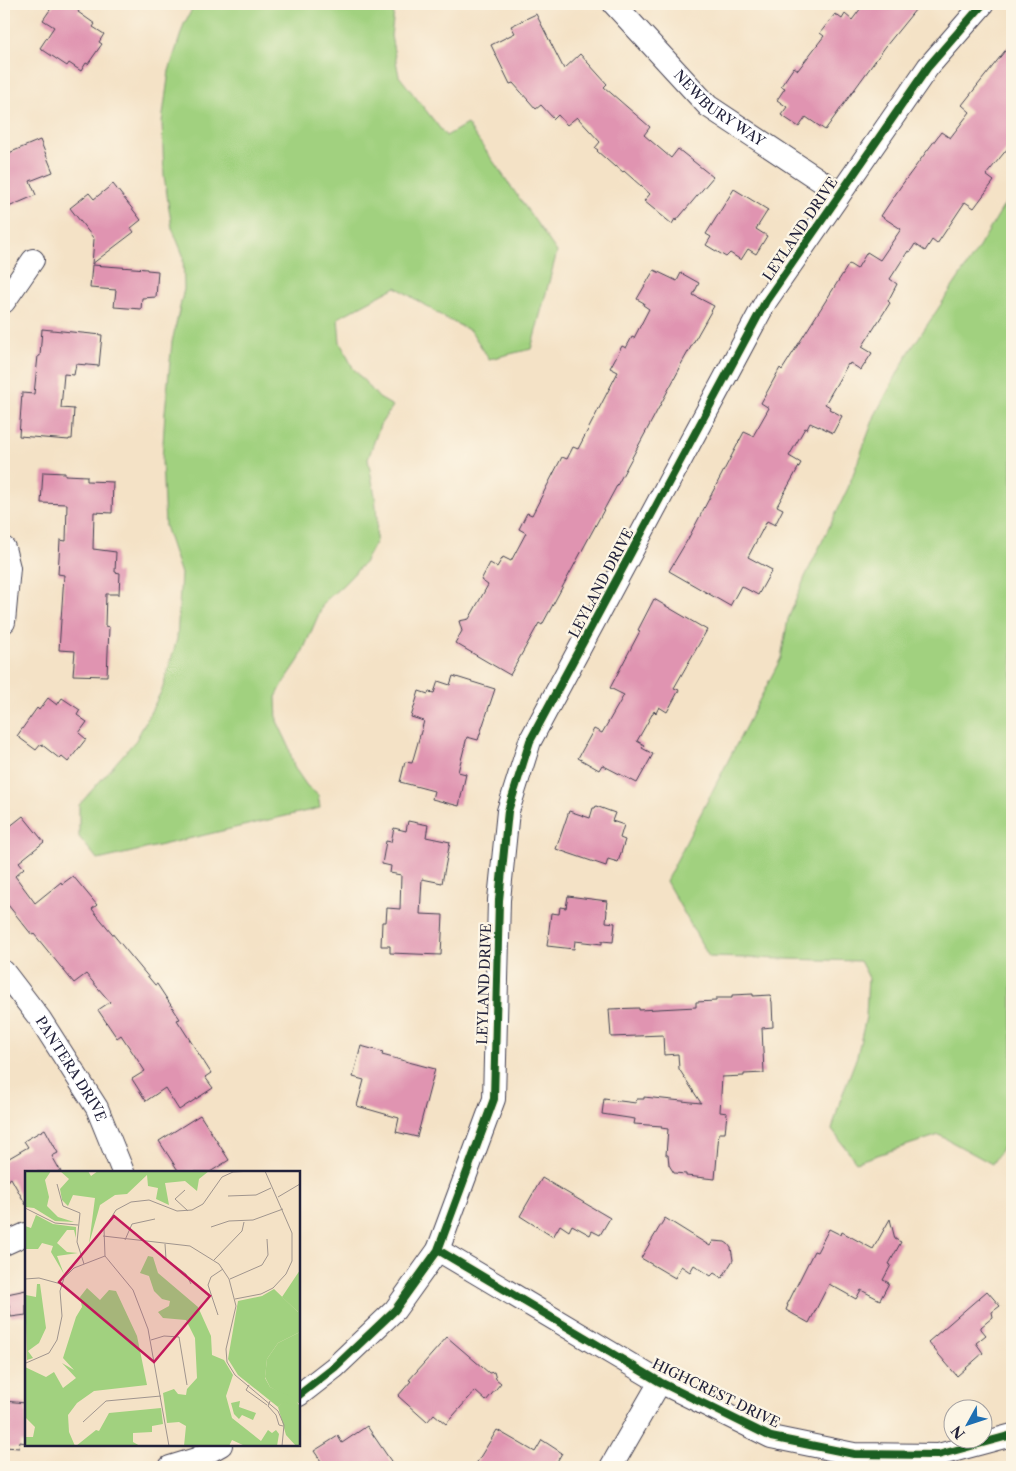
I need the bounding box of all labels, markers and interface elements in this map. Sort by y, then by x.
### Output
street label: NEWBURY WAY [670,66,769,151]
street label: LEYLAND DRIVE [759,174,841,284]
street label: LEYLAND DRIVE [565,525,637,641]
street label: LEYLAND DRIVE [473,923,495,1045]
street label: PANTERA DRIVE [32,1013,110,1124]
inset map [25,1171,300,1446]
street label: HIGHCREST DRIVE [649,1354,783,1432]
north arrow [944,1398,994,1448]
text: N [947,1422,969,1443]

